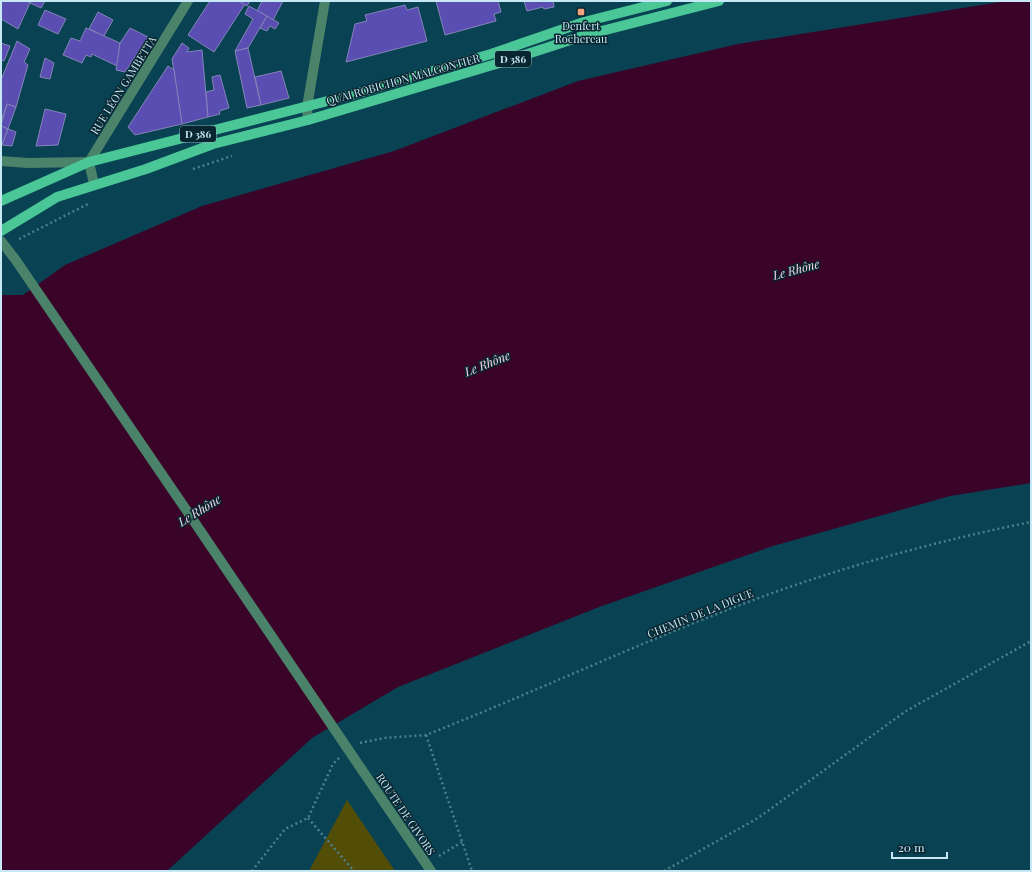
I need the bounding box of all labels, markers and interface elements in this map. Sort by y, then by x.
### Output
marker: Denfert Rochereau [576,7,586,17]
place label: Denfert Rochereau [555,18,608,46]
street label: RUE LÉON GAMBETTA [87,33,159,137]
street label: QUAI ROBICHON MALGONTIER [324,50,482,108]
road number: D 386 [495,51,531,67]
road number: D 386 [180,126,216,142]
water label: Le Rhône [770,255,821,283]
water label: Le Rhône [461,347,512,380]
water label: Le Rhône [174,491,223,530]
street label: CHEMIN DE LA DIGUE [645,585,756,641]
street label: ROUTE DE GIVORS [373,770,439,858]
scale bar [892,834,947,860]
text: 20 m [898,839,925,855]

